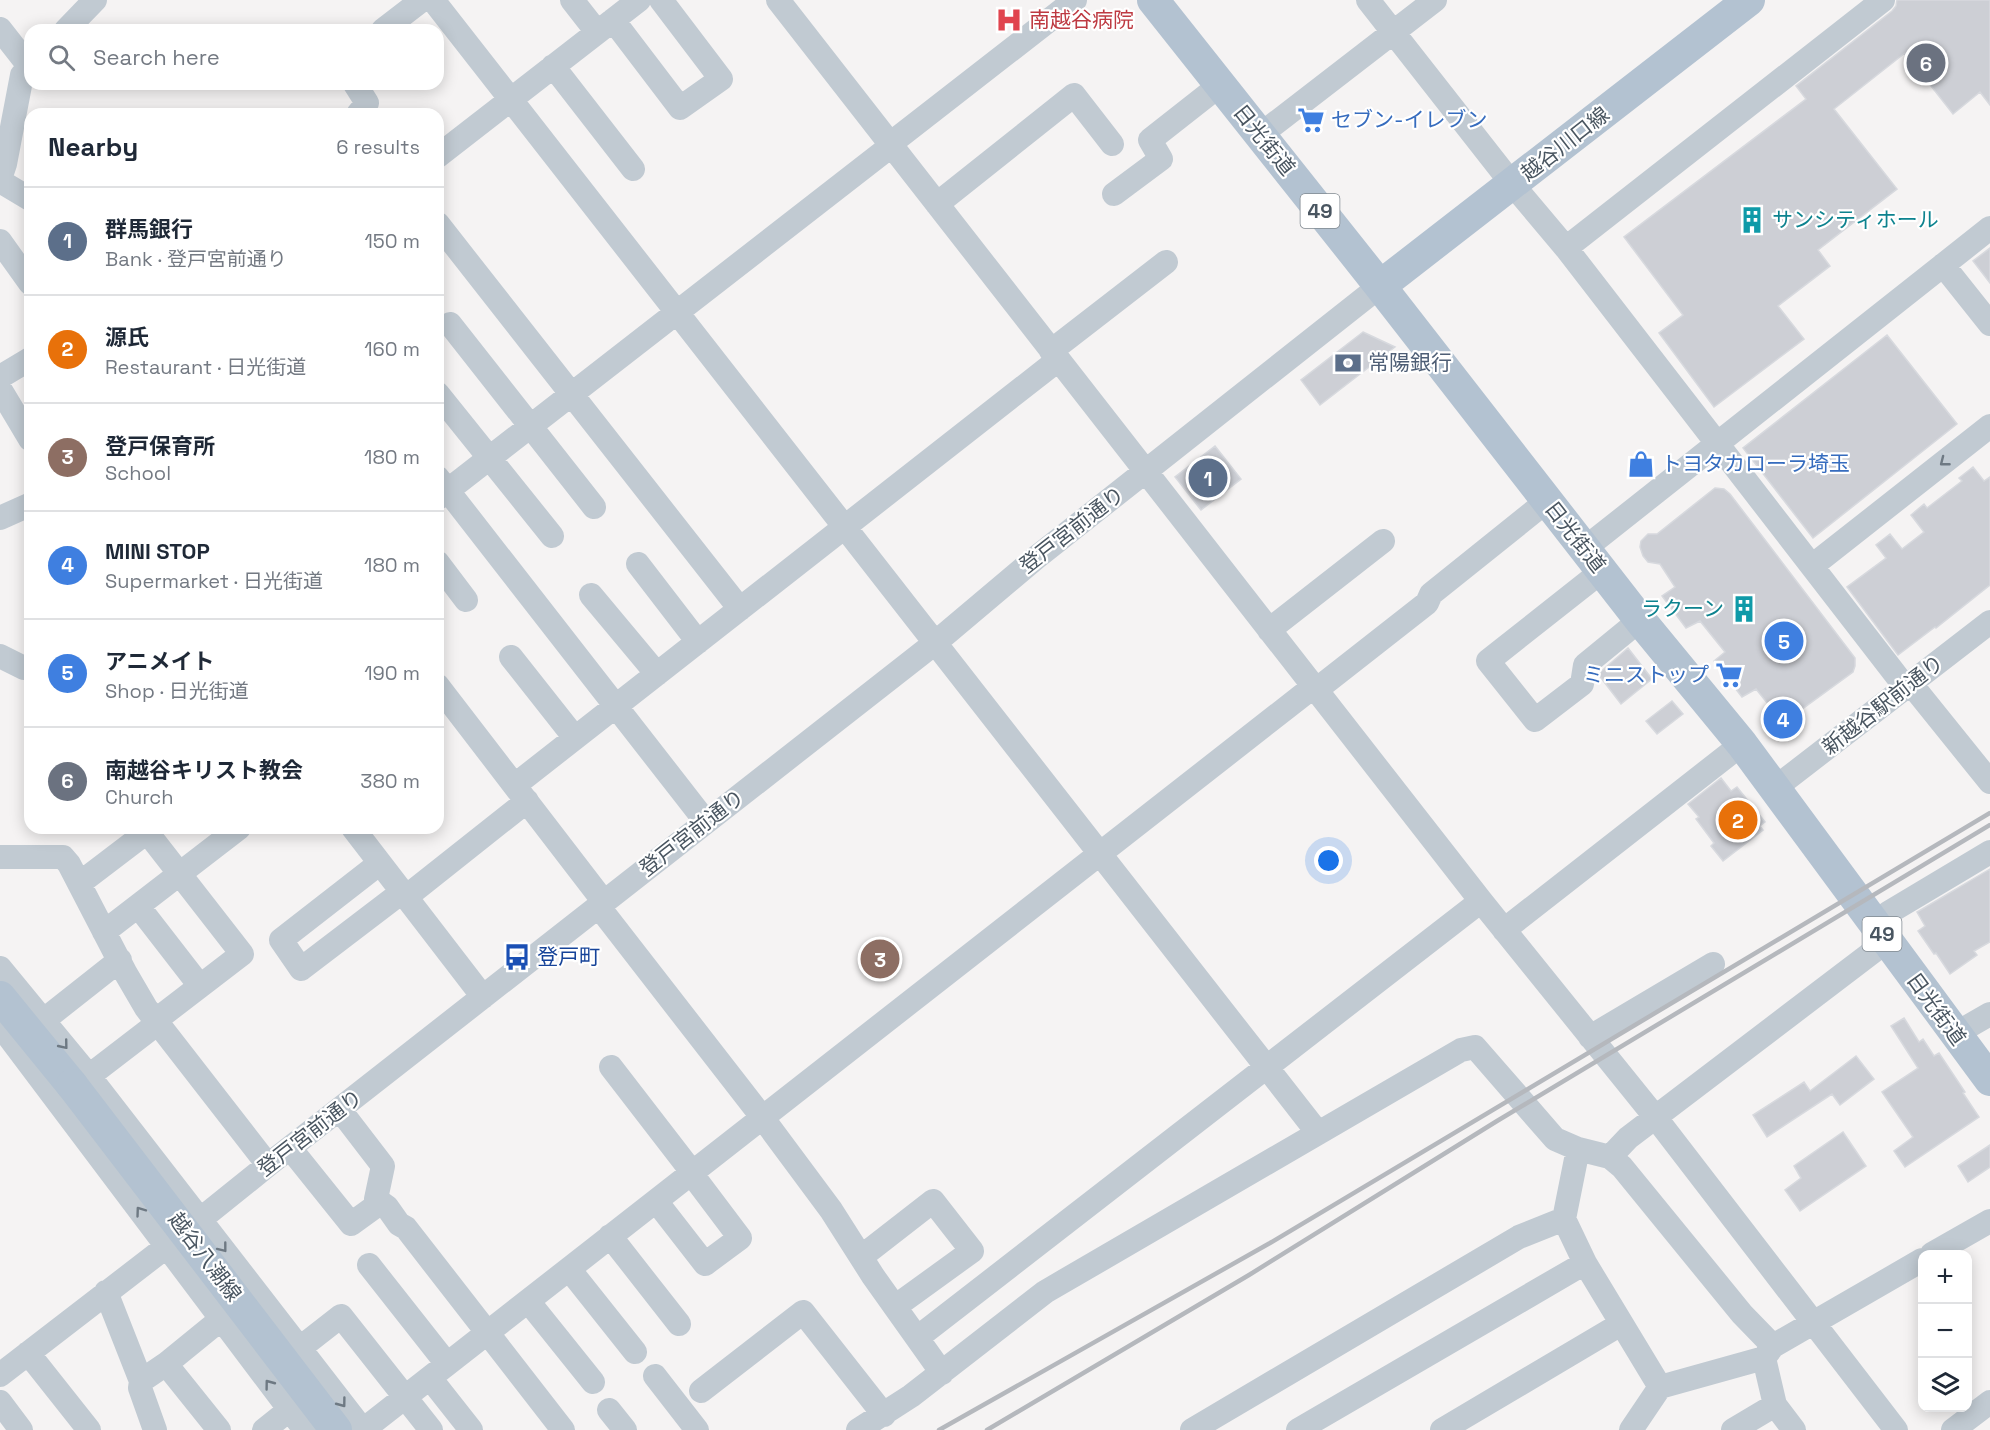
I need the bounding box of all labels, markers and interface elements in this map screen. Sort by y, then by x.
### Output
hospital icon: 南越谷病院 [994,5,1024,35]
place label: 南越谷病院 [1029,6,1134,33]
search box [24,24,444,90]
pin: 6 [1906,40,1946,86]
icon: search [45,41,78,74]
text: Search here [93,43,220,71]
street label: 日光街道 [1227,99,1301,181]
street label: 越谷川口線 [1515,101,1614,187]
supermarket icon: セブン-イレブン [1296,105,1326,135]
place label: セブン-イレブン [1331,106,1488,133]
text: Nearby [48,130,138,164]
text: 6 results [336,134,420,160]
road number: 49 [1300,194,1340,228]
building icon: サンシティホール [1737,205,1767,235]
place label: サンシティホール [1772,206,1939,233]
text: 群馬銀行 [105,215,193,243]
text: 1 [63,228,72,254]
text: 150 m [365,228,420,254]
text: Bank · 登戸宮前通り [105,246,287,272]
text: 源氏 [105,323,149,351]
text: 2 [62,336,73,362]
text: 160 m [364,336,420,362]
bank icon: 常陽銀行 [1333,348,1363,378]
place label: 常陽銀行 [1368,349,1452,376]
text: Restaurant · 日光街道 [105,354,306,380]
text: 登戸保育所 [105,432,215,460]
text: 3 [61,444,74,470]
text: 180 m [364,444,420,470]
shop icon: トヨタカローラ埼玉 [1626,449,1656,479]
place label: トヨタカローラ埼玉 [1661,450,1850,477]
one-way arrow [1940,455,1951,466]
pin: 1 [1188,456,1228,500]
text: School [105,460,171,486]
street label: 登戸宮前通り [1014,480,1130,579]
street label: 日光街道 [1539,495,1612,578]
text: MINI STOP [105,537,210,565]
text: 4 [61,552,74,578]
text: 180 m [364,552,420,578]
text: Supermarket · 日光街道 [105,568,323,594]
building icon: ラクーン [1729,594,1759,624]
place label: ラクーン [1641,595,1724,622]
pin: 5 [1764,618,1804,664]
text: アニメイト [105,647,215,675]
street label: 新越谷駅前通り [1816,649,1949,760]
text: 5 [62,660,74,686]
text: 190 m [364,660,420,686]
supermarket icon: ミニストップ [1714,660,1744,690]
place label: ミニストップ [1583,661,1709,688]
text: Shop · 日光街道 [105,678,249,704]
pin: 4 [1764,696,1802,742]
text: 南越谷キリスト教会 [105,756,303,784]
text: 6 [61,768,74,794]
text: 380 m [360,768,420,794]
street label: 登戸宮前通り [634,783,750,882]
text: Church [105,784,174,810]
pin: 2 [1718,798,1758,842]
your location [1314,846,1343,875]
road number: 49 [1862,917,1902,951]
pin: 3 [860,936,900,982]
bus stop icon: 登戸町 [502,942,532,972]
place label: 登戸町 [537,943,600,970]
street label: 日光街道 [1901,967,1972,1051]
one-way arrow [57,1038,68,1049]
street label: 登戸宮前通り [252,1083,368,1182]
one-way arrow [136,1206,147,1217]
street label: 越谷八潮線 [163,1207,248,1307]
one-way arrow [216,1242,227,1253]
map controls [1918,1250,1972,1412]
button: + [1918,1250,1972,1304]
button: − [1918,1304,1972,1358]
button: layers [1918,1358,1972,1412]
one-way arrow [265,1379,276,1390]
one-way arrow [334,1396,345,1407]

